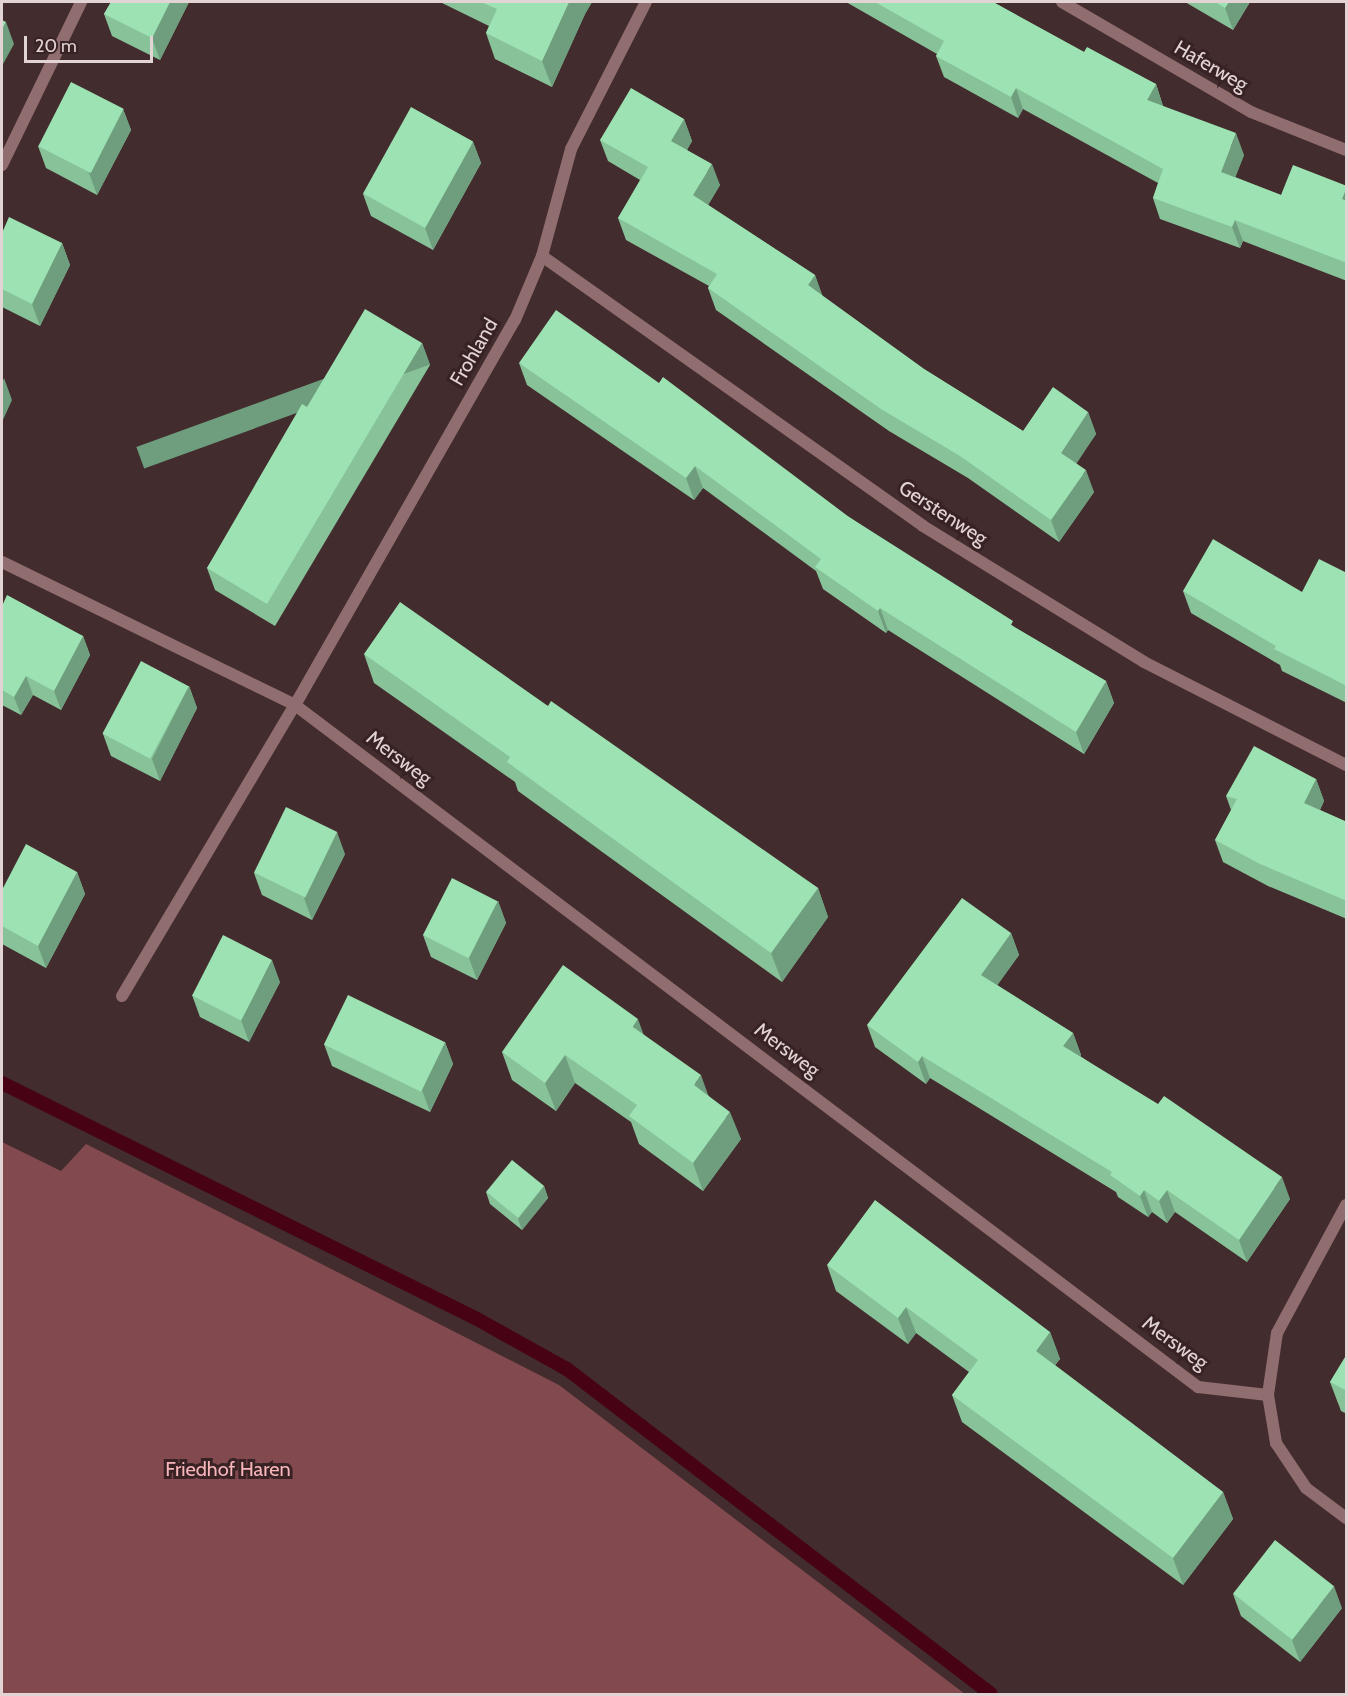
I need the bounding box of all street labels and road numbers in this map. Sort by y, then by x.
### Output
street label: Haferweg [1170,35,1252,97]
street label: Frohland [445,314,503,390]
street label: Gerstenweg [894,476,992,550]
street label: Mersweg [362,726,436,790]
street label: Mersweg [750,1018,824,1082]
street label: Mersweg [1137,1311,1213,1375]

